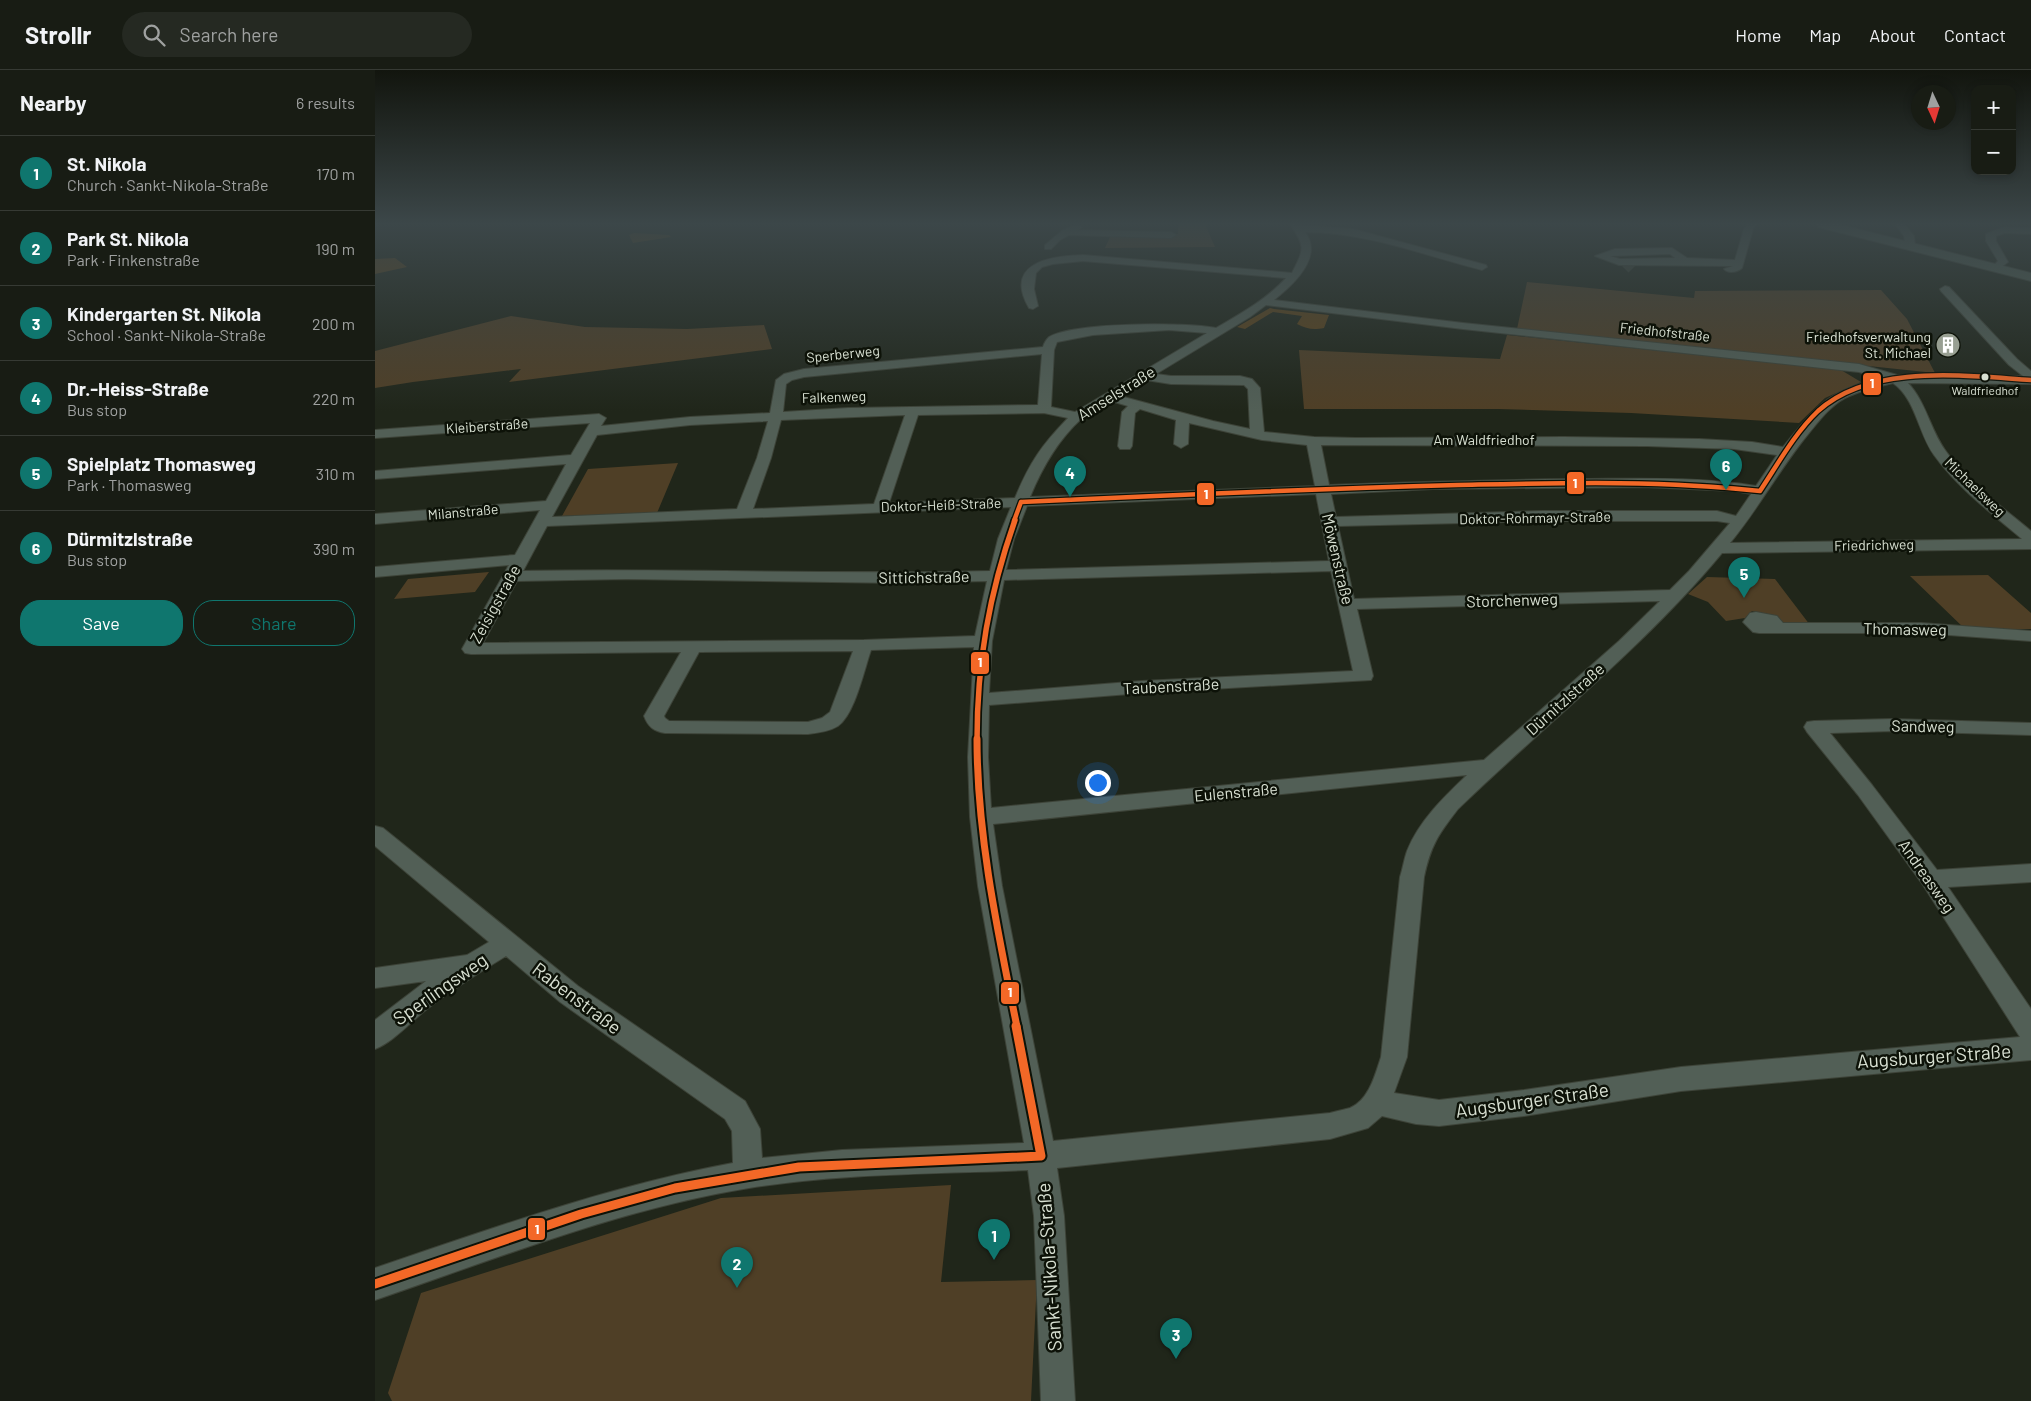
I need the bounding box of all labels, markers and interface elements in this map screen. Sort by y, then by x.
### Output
search box [122,12,472,57]
text: Strollr [25,20,92,49]
icon: search [140,21,168,49]
text: Search here [180,23,278,46]
text: Home [1735,24,1781,46]
text: Map [1809,24,1841,46]
text: About [1869,24,1916,46]
text: Contact [1944,24,2006,46]
north arrow [1911,85,1956,130]
map controls [1971,85,2016,175]
button: + [1971,85,2016,130]
text: Nearby [20,90,86,115]
text: 6 results [296,93,355,112]
button: − [1971,130,2016,175]
text: St. Nikola [67,152,146,175]
text: 1 [33,164,39,183]
text: 170 m [316,164,355,183]
text: Church · Sankt-Nikola-Straße [67,175,268,194]
text: Park St. Nikola [67,227,189,250]
text: 2 [32,239,40,258]
text: 190 m [316,239,355,258]
text: Park · Finkenstraße [67,250,200,269]
text: Kindergarten St. Nikola [67,302,261,325]
text: 3 [32,314,40,333]
text: 200 m [312,314,355,333]
street label: Friedhofstraße [1619,318,1711,345]
text: School · Sankt-Nikola-Straße [67,325,266,344]
place label: Friedhofsverwaltung St. Michael [1806,328,1931,361]
building icon: Friedhofsverwaltung St. Michael [1935,332,1961,358]
street label: Sperberweg [805,341,880,366]
street label: Amselstraße [1073,361,1158,424]
line badge: 1 [1862,372,1882,396]
marker: Waldfriedhof [1980,372,1990,382]
text: 1 [1870,374,1875,391]
text: Dr.-Heiss-Straße [67,377,209,400]
place label: Waldfriedhof [1951,383,2019,397]
street label: Falkenweg [802,387,866,406]
text: 4 [31,389,41,408]
text: 220 m [312,389,355,408]
text: Bus stop [67,400,127,419]
street label: Kleiberstraße [445,414,529,437]
street label: Am Waldfriedhof [1433,431,1535,448]
pin: 6 [1710,449,1742,490]
text: Spielplatz Thomasweg [67,452,256,475]
street label: Michaelsweg [1942,454,2009,520]
pin: 4 [1054,456,1086,497]
text: 5 [32,464,40,483]
text: 310 m [316,464,355,483]
line badge: 1 [1566,471,1585,495]
text: 1 [1573,474,1578,491]
text: Park · Thomasweg [67,475,192,494]
line badge: 1 [1196,482,1215,506]
text: 1 [1204,485,1209,502]
street label: Doktor-Heiß-Straße [880,494,1002,515]
street label: Milanstraße [427,500,499,523]
street label: Doktor-Rohrmayr-Straße [1459,508,1611,527]
street label: Möwenstraße [1319,511,1358,606]
text: Dürmitzlstraße [67,527,193,550]
street label: Friedrichweg [1834,535,1914,554]
text: 6 [32,539,40,558]
text: 390 m [313,539,355,558]
text: Bus stop [67,550,127,569]
pin: 5 [1728,557,1760,598]
street label: Zeisigstraße [465,561,524,646]
street label: Sittichstraße [878,566,970,587]
street label: Storchenweg [1466,588,1558,611]
button: Save [20,600,183,646]
button: Share [193,600,355,646]
street label: Thomasweg [1863,618,1947,639]
line badge: 1 [970,651,990,675]
text: 1 [978,653,983,670]
street label: Dürnitzlstraße [1522,659,1608,739]
street label: Taubenstraße [1122,673,1220,698]
street label: Sandweg [1891,715,1955,736]
your location [1085,770,1111,796]
street label: Eulenstraße [1193,778,1279,805]
street label: Andreasweg [1895,835,1960,916]
street label: Sperlingsweg [388,948,491,1030]
street label: Rabenstraße [528,957,626,1038]
line badge: 1 [1000,981,1020,1005]
text: 1 [1008,983,1013,1000]
street label: Augsburger Straße [1856,1039,2012,1072]
street label: Augsburger Straße [1454,1077,1610,1122]
street label: Sankt-Nikola-Straße [1031,1182,1066,1352]
line badge: 1 [527,1217,546,1241]
pin: 1 [978,1219,1010,1260]
text: 1 [535,1220,540,1237]
pin: 2 [721,1247,753,1288]
pin: 3 [1160,1318,1192,1359]

